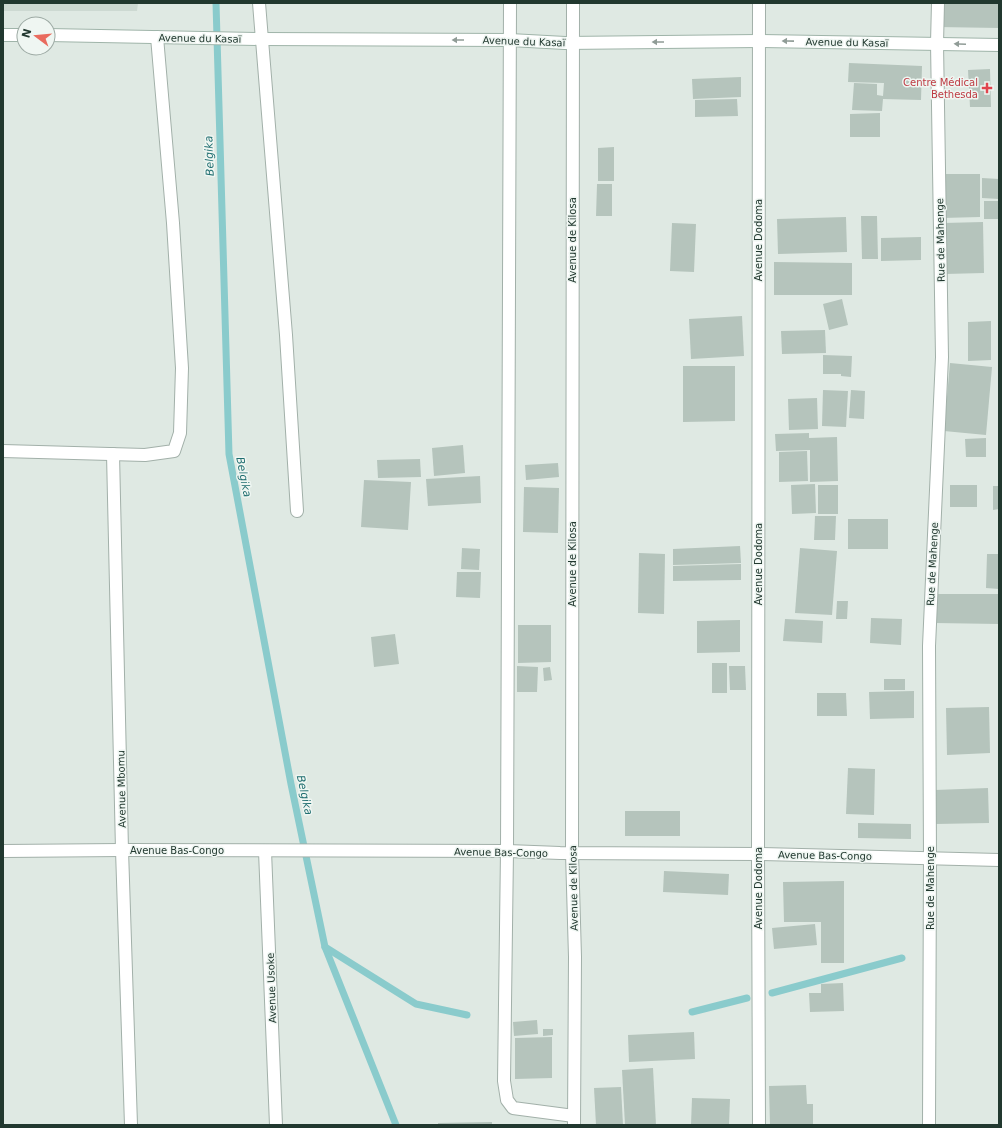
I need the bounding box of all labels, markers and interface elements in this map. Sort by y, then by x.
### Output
north arrow [16,16,56,56]
text: N [19,27,34,40]
street label: Avenue du Kasaï [158,32,242,45]
street label: Avenue du Kasaï [482,35,566,48]
street label: Avenue du Kasaï [805,36,889,49]
one-way arrow [451,37,464,43]
one-way arrow [781,38,794,44]
one-way arrow [651,39,664,45]
one-way arrow [953,41,966,47]
place label: Centre Médical Bethesda [903,77,978,100]
marker: Centre Médical Bethesda [981,82,993,94]
water label: Belgika [202,135,217,176]
street label: Avenue de Kilosa [567,197,578,283]
street label: Rue de Mahenge [934,198,947,282]
street label: Avenue Dodoma [753,199,764,281]
water label: Belgika [233,456,254,498]
street label: Avenue de Kilosa [567,521,578,607]
street label: Rue de Mahenge [925,522,940,606]
street label: Avenue Dodoma [753,523,764,605]
street label: Avenue Mbomu [115,750,128,828]
water label: Belgika [294,774,315,817]
street label: Avenue Bas-Congo [130,845,224,856]
street label: Avenue de Kilosa [567,845,580,931]
street label: Avenue Bas-Congo [454,846,548,859]
street label: Rue de Mahenge [925,846,936,930]
street label: Avenue Dodoma [753,847,764,929]
street label: Avenue Bas-Congo [778,849,872,862]
street label: Avenue Usoke [265,953,278,1023]

